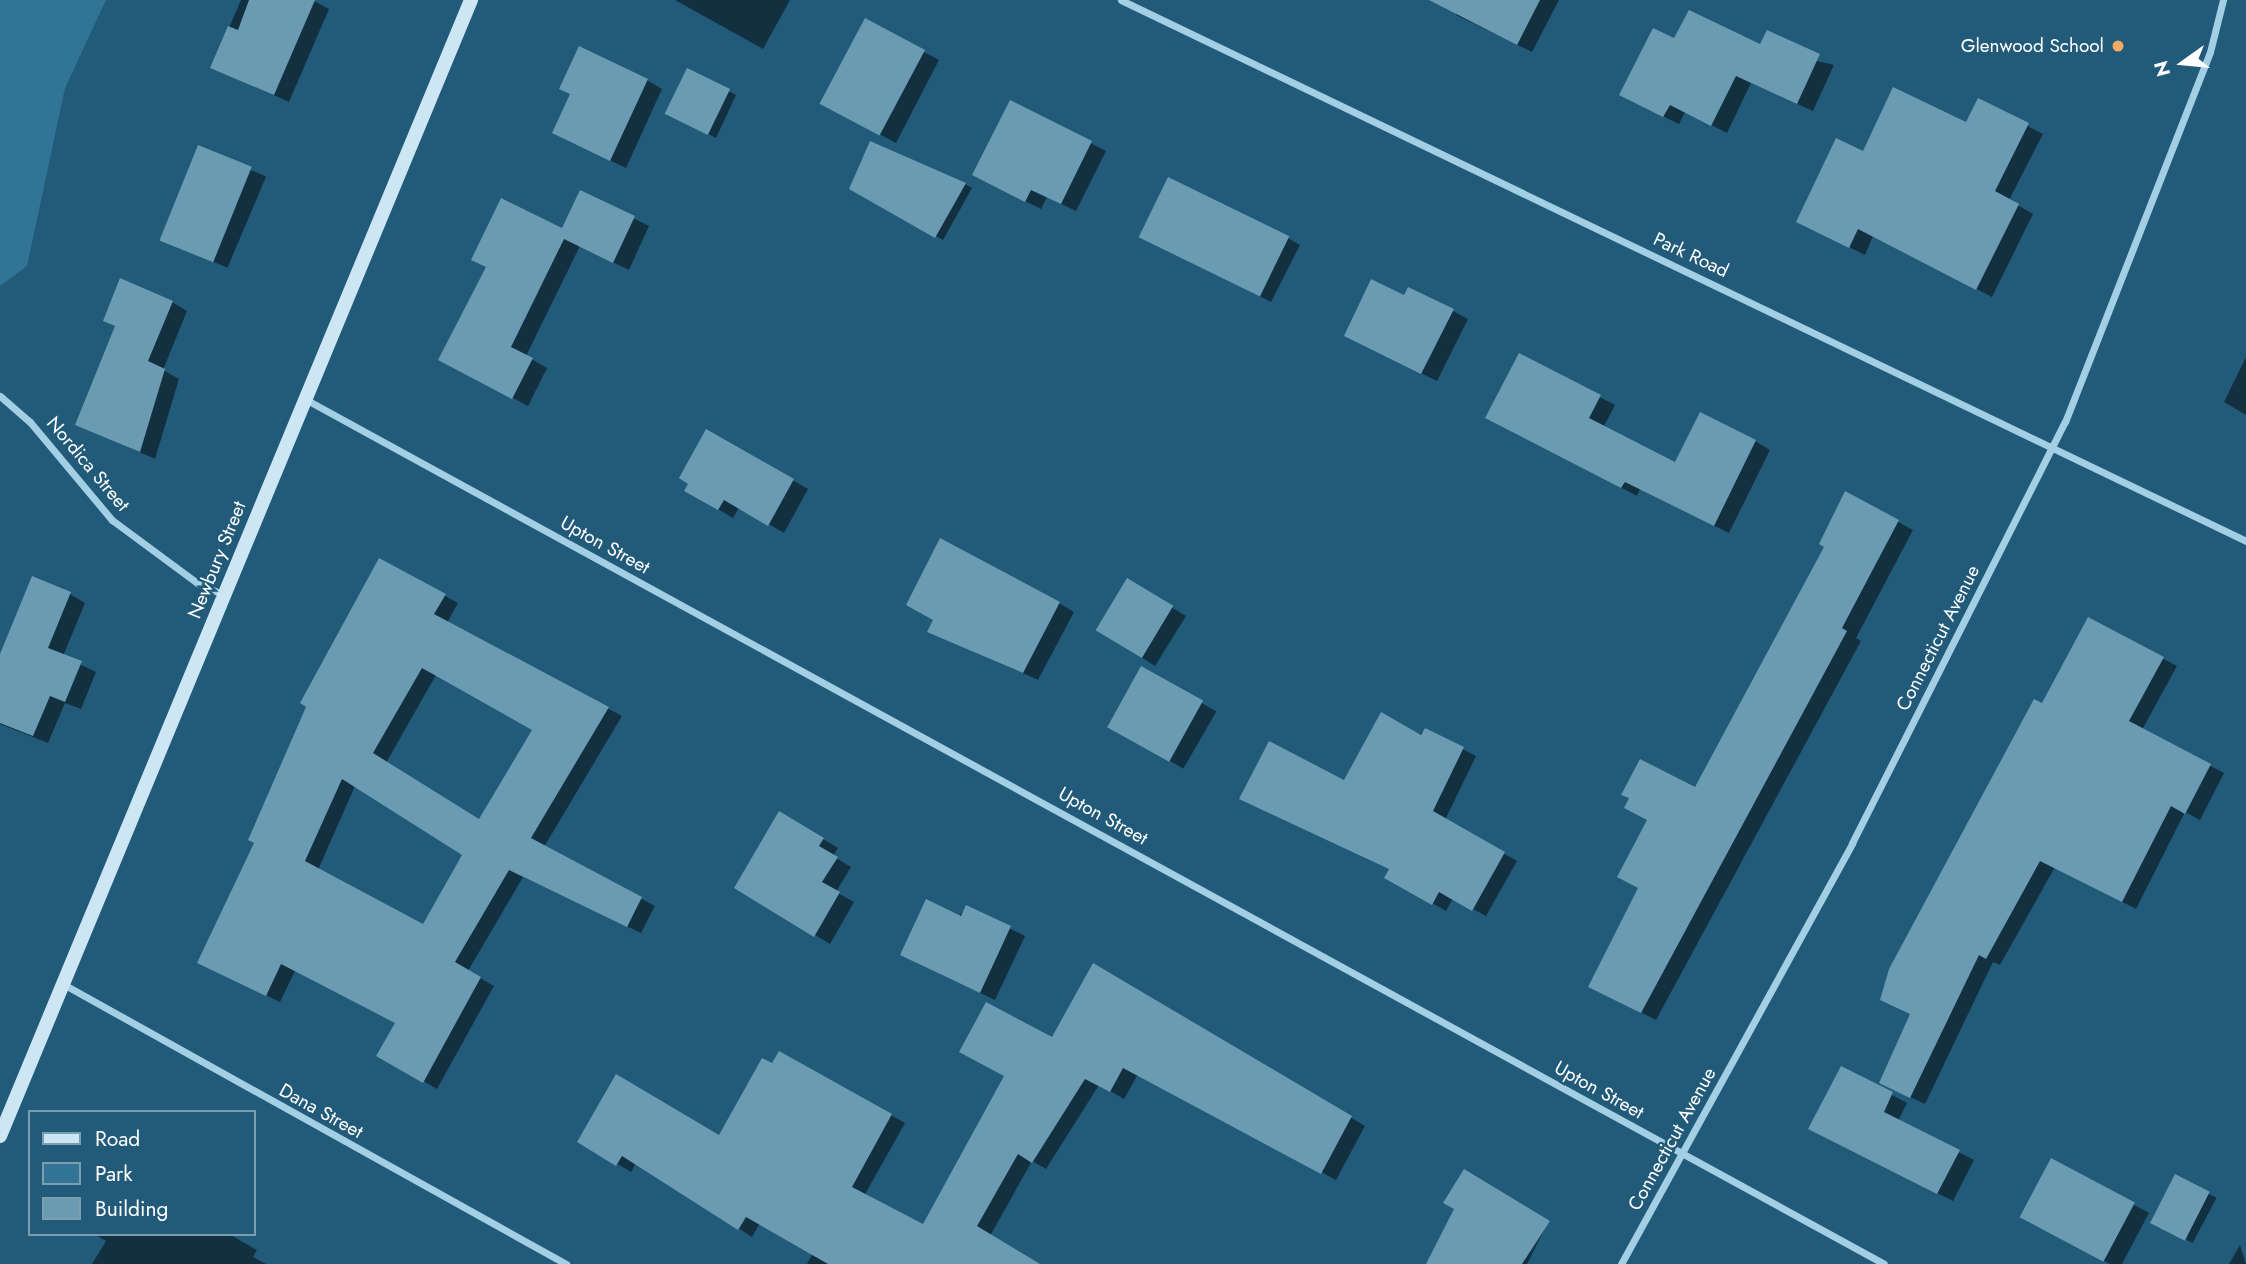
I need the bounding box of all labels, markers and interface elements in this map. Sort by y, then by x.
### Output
north arrow [2148,28,2218,98]
place label: Glenwood School [1961,35,2104,57]
marker: Glenwood School [2110,38,2126,54]
text: N [2147,58,2177,79]
street label: Park Road [1650,228,1732,282]
street label: Nordica Street [42,412,134,516]
street label: Newbury Street [183,498,251,622]
street label: Upton Street [556,511,654,579]
street label: Connecticut Avenue [1891,561,1985,715]
street label: Upton Street [1054,782,1152,850]
street label: Upton Street [1550,1056,1648,1124]
street label: Connecticut Avenue [1623,1063,1721,1215]
street label: Dana Street [275,1079,367,1143]
legend [28,1110,256,1236]
text: Road [95,1124,140,1154]
text: Park [95,1159,132,1189]
text: Building [95,1194,168,1224]

